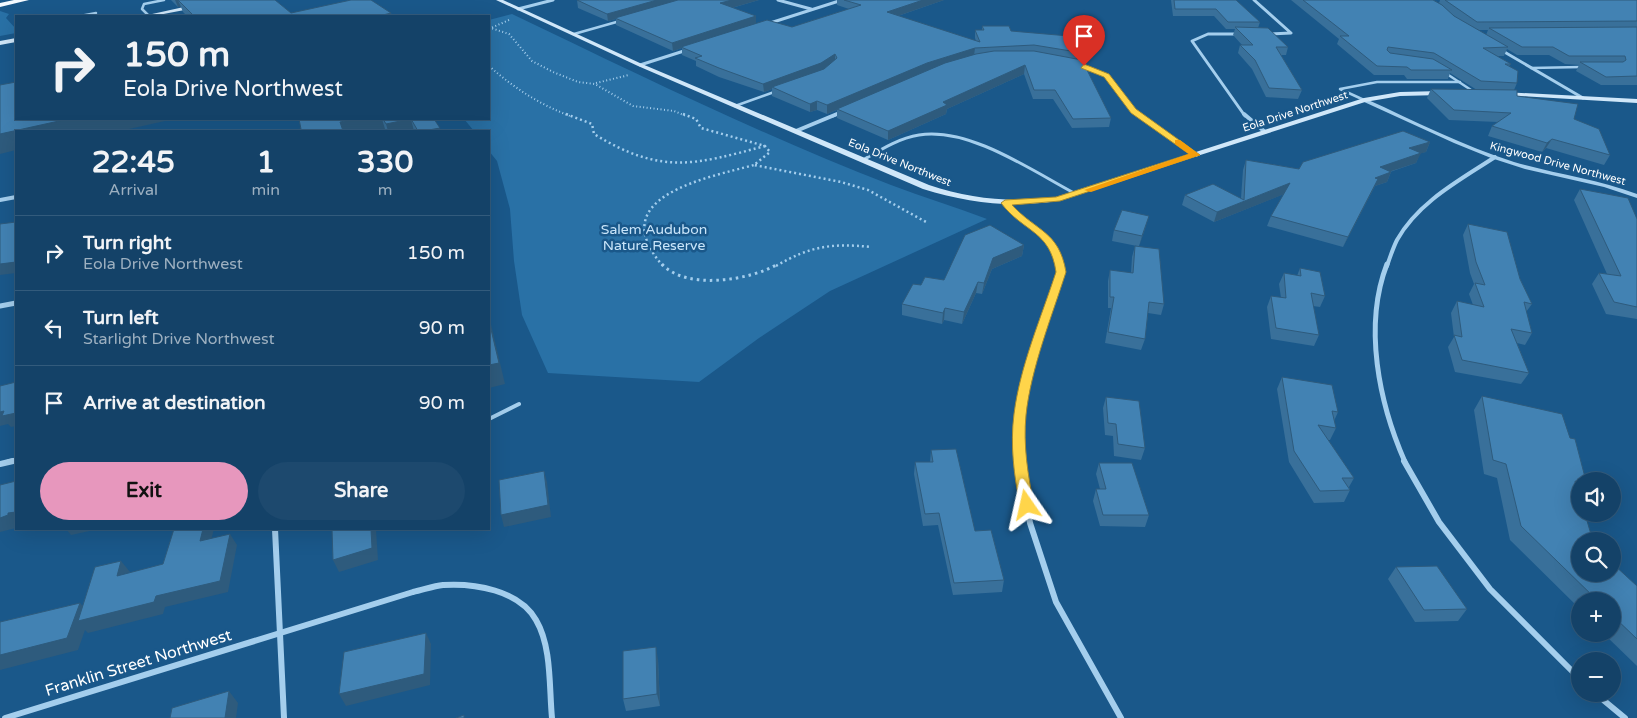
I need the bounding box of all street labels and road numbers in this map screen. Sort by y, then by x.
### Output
street label: Eola Drive Northwest [1241,88,1349,135]
street label: Eola Drive Northwest [846,136,953,189]
street label: Kingwood Drive Northwest [1488,139,1627,188]
street label: Franklin Street Northwest [43,625,234,701]

